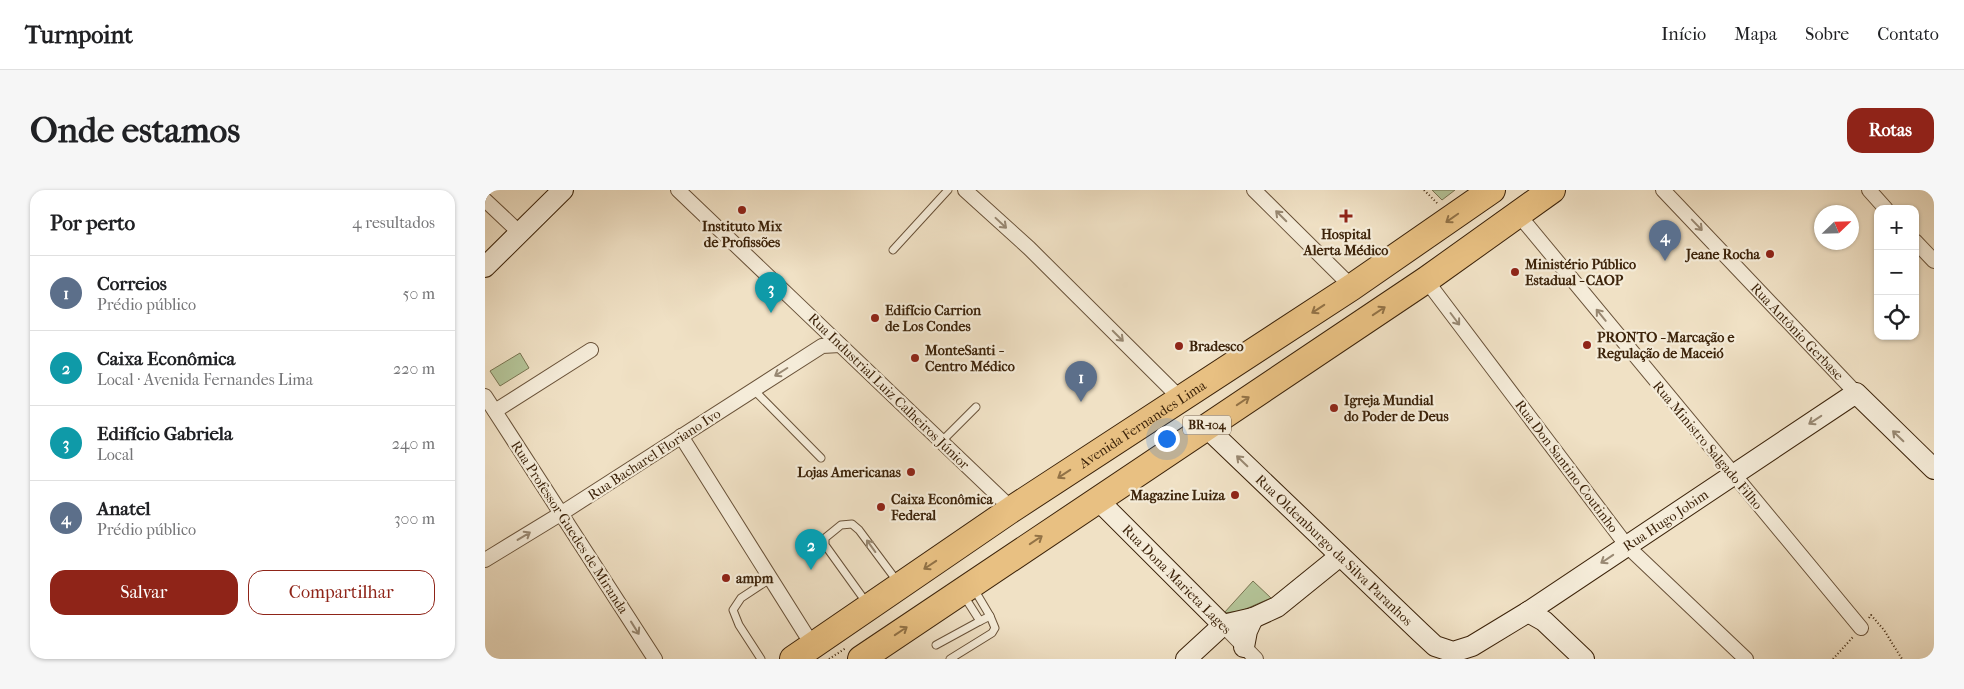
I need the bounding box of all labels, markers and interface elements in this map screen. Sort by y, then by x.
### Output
text: Turnpoint [25,21,133,49]
text: Início [1661,24,1706,45]
text: Mapa [1734,24,1777,45]
text: Sobre [1805,24,1849,45]
text: Contato [1877,24,1939,45]
button: Rotas [1847,108,1934,153]
text: Onde estamos [30,110,240,151]
marker: Instituto Mix de Profissões [736,204,748,216]
north arrow [1814,205,1859,250]
map controls [1874,205,1919,340]
button: + [1874,205,1919,250]
marker: Hospital Alerta Médico [1339,209,1353,223]
one-way arrow [1275,210,1287,222]
text: Por perto [50,211,135,235]
text: 4 resultados [352,213,435,232]
one-way arrow [1446,213,1460,223]
one-way arrow [995,217,1008,229]
place label: Instituto Mix de Profissões [702,218,783,251]
one-way arrow [1691,219,1703,232]
pin: 4 [1649,220,1681,261]
place label: Hospital Alerta Médico [1303,226,1388,259]
place label: Jeane Rocha [1684,246,1761,263]
marker: Jeane Rocha [1764,248,1776,260]
button: − [1874,250,1919,295]
place label: Ministério Público Estadual - CAOP [1524,256,1636,289]
marker: Ministério Público Estadual - CAOP [1509,266,1521,278]
pin: 3 [755,272,787,313]
text: Correios [97,273,167,295]
street label: Rua Antônio Gerbase [1747,280,1847,384]
text: 1 [63,284,69,303]
text: 50 m [403,284,435,303]
text: Prédio público [97,295,196,314]
button: locate [1874,295,1919,340]
place label: Edifício Carrion de Los Condes [885,302,982,335]
one-way arrow [1311,305,1325,315]
one-way arrow [1372,306,1386,316]
one-way arrow [1596,309,1607,322]
street label: Rua Industrial Luiz Calheiros Júnior [805,310,973,473]
marker: Edifício Carrion de Los Condes [869,312,881,324]
one-way arrow [1450,312,1460,326]
place label: PRONTO - Marcação e Regulação de Maceió [1597,329,1734,363]
one-way arrow [1111,330,1124,342]
place label: Bradesco [1189,338,1244,355]
marker: PRONTO - Marcação e Regulação de Maceió [1581,339,1593,351]
marker: Bradesco [1173,340,1185,352]
place label: MonteSanti - Centro Médico [924,342,1015,375]
text: Caixa Econômica [97,348,235,370]
marker: MonteSanti - Centro Médico [909,352,921,364]
text: 2 [62,359,70,378]
text: 220 m [393,359,435,378]
pin: 1 [1065,361,1097,402]
one-way arrow [775,368,789,378]
text: Local · Avenida Fernandes Lima [97,370,313,389]
street label: Avenida Fernandes Lima [1075,376,1210,473]
street label: Rua Ministro Salgado Filho [1649,378,1766,513]
place label: Igreja Mundial do Poder de Deus [1344,392,1450,425]
one-way arrow [1236,395,1250,405]
street label: Rua Don Santino Coutinho [1511,397,1622,536]
marker: Igreja Mundial do Poder de Deus [1328,402,1340,414]
street label: Rua Bacharel Floriano Ivo [585,405,724,504]
one-way arrow [1809,415,1823,425]
road number: BR-104 [1183,416,1231,434]
text: Edifício Gabriela [97,423,233,445]
your location [1154,426,1180,452]
one-way arrow [1892,430,1904,442]
text: 3 [63,434,69,453]
text: 240 m [392,434,435,453]
street label: Rua Professor Guedes de Miranda [507,438,632,617]
text: Local [97,445,134,464]
one-way arrow [1236,455,1248,467]
place label: Lojas Americanas [797,464,902,481]
marker: Lojas Americanas [905,466,917,478]
one-way arrow [1058,470,1072,480]
street label: Rua Oldemburgo da Silva Paranhos [1252,471,1416,629]
street label: Rua Hugo Jobim [1620,486,1712,555]
place label: Magazine Luiza [1129,487,1226,504]
marker: Magazine Luiza [1229,489,1241,501]
place label: Caixa Econômica Federal [890,491,993,524]
text: Anatel [97,498,151,520]
marker: Caixa Econômica Federal [875,501,887,513]
text: 4 [61,509,71,528]
text: 300 m [394,509,435,528]
text: Prédio público [97,520,196,539]
street label: Rua Dona Marieta Lages [1118,521,1235,638]
pin: 2 [795,529,827,570]
one-way arrow [516,531,530,541]
one-way arrow [1029,535,1043,545]
one-way arrow [866,539,876,553]
one-way arrow [1601,554,1615,564]
one-way arrow [923,560,937,570]
button: Salvar [50,570,238,615]
button: Compartilhar [248,570,435,615]
place label: ampm [736,570,774,587]
marker: ampm [720,572,732,584]
one-way arrow [630,620,640,634]
one-way arrow [894,626,908,636]

